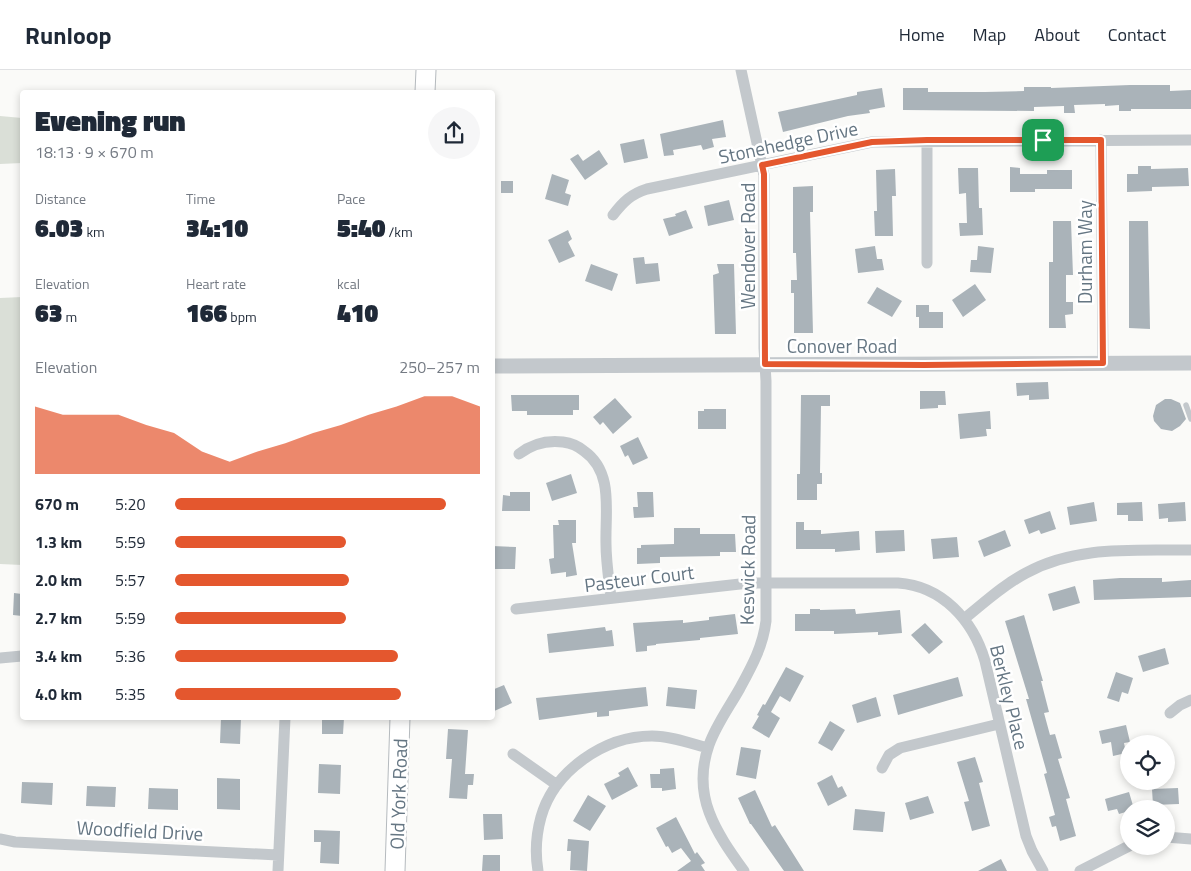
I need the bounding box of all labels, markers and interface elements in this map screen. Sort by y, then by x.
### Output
text: Runloop [25,17,112,53]
text: Home [899,21,945,48]
text: Map [973,21,1006,48]
text: About [1034,21,1080,48]
text: Contact [1108,21,1166,48]
text: Evening run [35,99,186,142]
button: share [428,107,480,159]
street label: Stonehedge Drive [716,113,860,171]
pin [1022,119,1064,161]
icon: arrive [1029,126,1057,154]
text: 18:13 · 9 × 670 m [35,140,154,164]
street label: Wendover Road [733,183,762,309]
text: Distance [35,188,86,209]
text: Time [186,188,215,209]
text: Pace [337,188,365,209]
street label: Durham Way [1070,200,1099,304]
text: 6.03 [35,209,83,247]
text: 34:10 [186,209,248,247]
text: 5:40 [337,209,385,247]
text: km [83,221,105,242]
text: /km [385,221,413,242]
text: Elevation [35,273,89,294]
text: Heart rate [186,273,246,294]
text: kcal [337,273,360,294]
text: 63 [35,294,63,332]
text: 166 [186,294,227,332]
text: 410 [337,294,378,332]
text: m [63,306,77,327]
text: bpm [227,306,257,327]
street label: Conover Road [787,331,897,360]
text: Elevation [35,355,97,379]
text: 250–257 m [399,355,480,379]
text: 670 m [35,492,79,516]
text: 5:20 [115,492,145,516]
street label: Keswick Road [732,515,762,625]
text: 1.3 km [35,530,82,554]
text: 5:59 [115,530,145,554]
street label: Pasteur Court [583,557,696,599]
text: 2.0 km [35,568,82,592]
text: 5:57 [115,568,145,592]
text: 2.7 km [35,606,82,630]
text: 5:59 [115,606,145,630]
street label: Berkley Place [983,642,1037,752]
text: 3.4 km [35,644,82,668]
text: 5:36 [115,644,145,668]
text: 4.0 km [35,682,82,706]
text: 5:35 [115,682,145,706]
map controls [1120,735,1175,855]
button: locate [1120,735,1175,790]
street label: Old York Road [382,738,414,850]
button: layers [1120,800,1175,855]
street label: Woodfield Drive [76,812,204,848]

